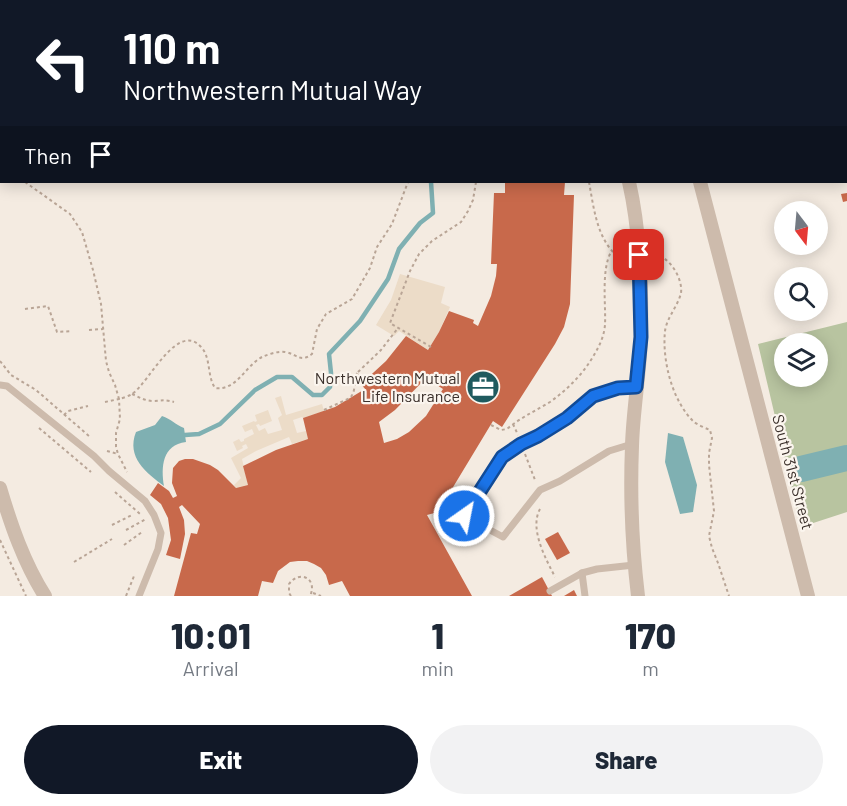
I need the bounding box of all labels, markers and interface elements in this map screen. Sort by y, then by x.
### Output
text: 110 m [123,22,220,72]
icon: left [24,24,102,102]
text: Northwestern Mutual Way [123,73,422,105]
icon: arrive [84,138,117,171]
text: Then [24,142,72,168]
north arrow [774,201,828,255]
map controls [774,201,828,387]
pin [613,229,664,280]
icon: arrive [622,238,655,271]
button: search [774,267,828,321]
button: layers [774,333,828,387]
place label: Northwestern Mutual Life Insurance [315,368,460,405]
office icon: Northwestern Mutual Life Insurance [465,369,501,405]
street label: South 31st Street [769,412,818,532]
position arrow [432,484,496,548]
text: 10:01 [171,613,251,656]
text: 1 [431,613,444,656]
text: 170 [625,613,676,656]
text: Arrival [183,656,239,680]
text: min [421,656,454,680]
text: m [642,656,659,680]
button: Exit [24,725,418,794]
button: Share [430,725,823,794]

